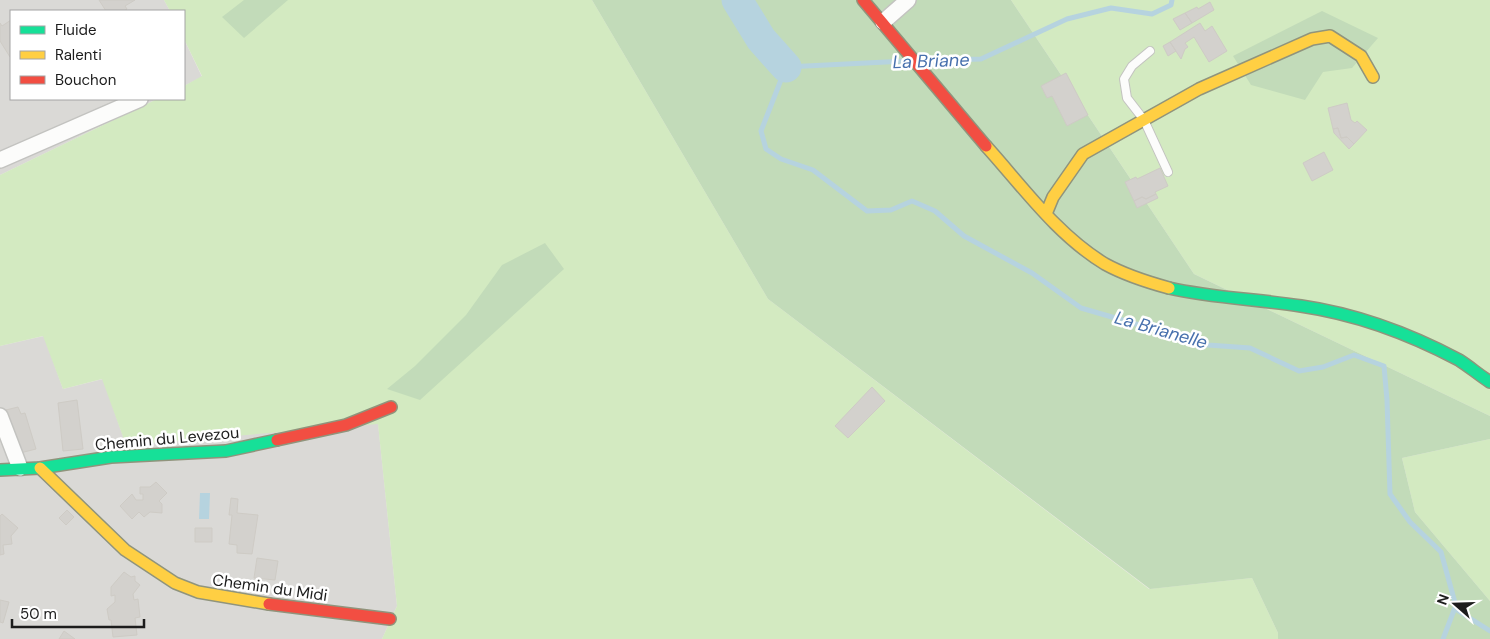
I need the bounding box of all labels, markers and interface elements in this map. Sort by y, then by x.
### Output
legend [10,10,185,100]
text: Fluide [55,20,97,40]
text: Ralenti [55,45,102,65]
water label: La Briane [892,48,970,74]
text: Bouchon [55,70,116,90]
water label: La Brianelle [1112,305,1210,355]
street label: Chemin du Levezou [94,422,240,455]
street label: Chemin du Midi [211,569,329,606]
north arrow [1430,579,1480,629]
text: N [1433,592,1453,607]
scale bar [12,596,145,628]
text: 50 m [20,604,57,624]

